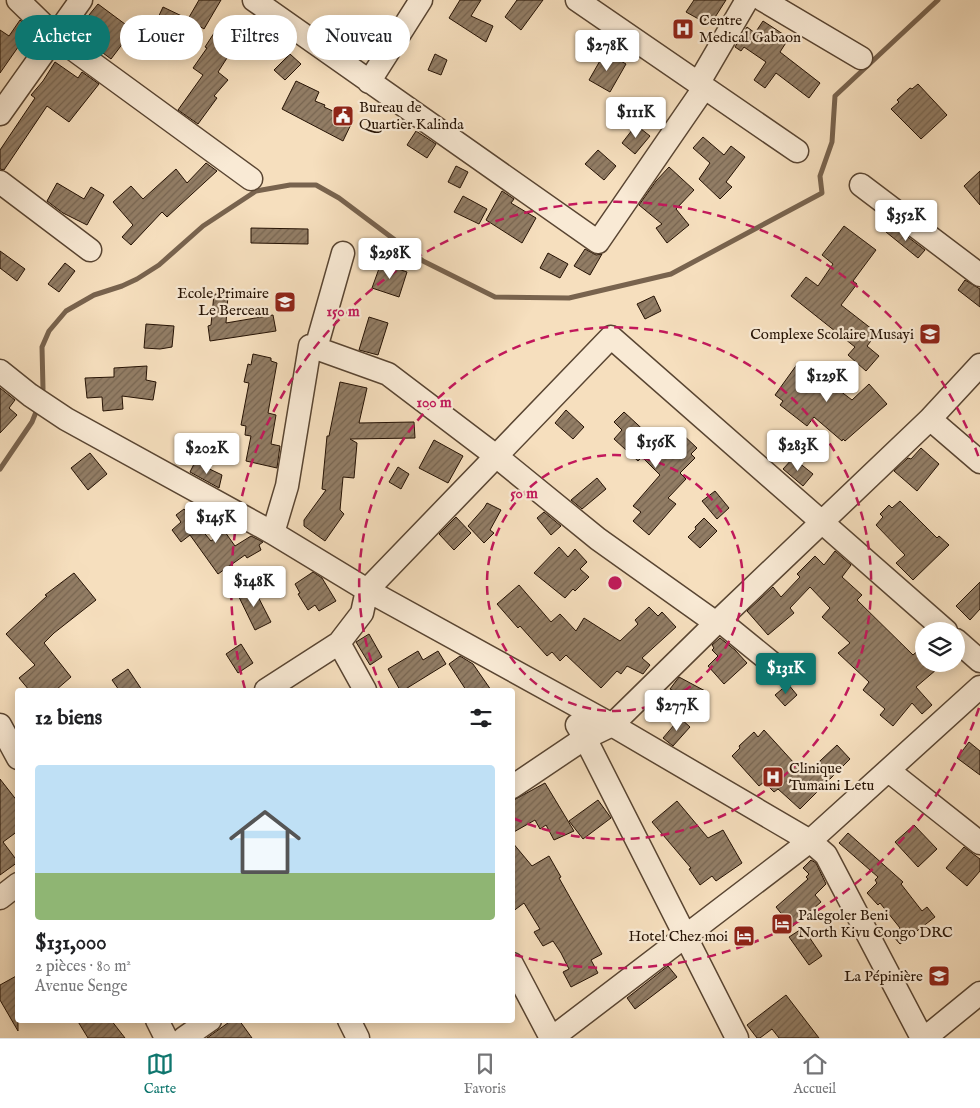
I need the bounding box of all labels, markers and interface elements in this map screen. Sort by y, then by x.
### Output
place label: Centre Medical Gabaon [699,11,801,47]
chip: Acheter [15,15,110,60]
chip: Louer [120,15,203,60]
chip: Filtres [213,15,297,60]
chip: Nouveau [307,15,410,60]
hospital icon: Centre Medical Gabaon [671,17,695,41]
pin: $278K [572,30,642,72]
text: $278K [586,36,628,56]
pin: $111K [601,96,671,139]
place label: Bureau de Quartier Kalinda [359,98,464,134]
text: $111K [617,103,655,123]
public building icon: Bureau de Quartier Kalinda [331,104,355,128]
pin: $352K [871,200,941,242]
text: $352K [886,206,926,226]
pin: $298K [355,238,425,280]
text: $298K [369,244,411,264]
place label: Ecole Primaire Le Berceau [177,284,269,320]
school or university icon: Ecole Primaire Le Berceau [273,290,297,314]
text: 150 m [326,302,360,321]
school or university icon: Complexe Scolaire Musayi [918,322,942,346]
place label: Complexe Scolaire Musayi [750,325,914,344]
pin: $129K [792,360,862,403]
text: $129K [807,367,847,387]
text: 100 m [416,393,452,412]
pin: $156K [621,426,691,469]
pin: $283K [763,430,833,472]
pin: $202K [172,432,242,475]
text: $156K [637,433,675,453]
text: $283K [778,436,818,456]
text: $202K [185,439,229,459]
text: 50 m [510,484,538,503]
pin: $145K [181,502,251,544]
text: $145K [196,508,236,528]
pin: $148K [219,566,289,608]
text: $148K [234,572,274,592]
centre of rings [606,574,624,592]
map controls [915,622,965,672]
button: layers [915,622,965,672]
pin: $131K [751,652,821,695]
text: $131K [767,659,805,679]
pin: $277K [642,690,712,732]
text: $277K [656,696,698,716]
icon: filters [467,704,495,732]
text: 12 biens [35,705,102,732]
place label: Clinique Tumaini Letu [789,759,875,795]
hospital icon: Clinique Tumaini Letu [761,765,785,789]
icon: home [220,797,310,887]
place label: Palegoler Beni North Kivu Congo DRC [798,906,953,942]
hotel icon: Palegoler Beni North Kivu Congo DRC [770,912,794,936]
hotel icon: Hotel Chez moi [732,924,756,948]
place label: Hotel Chez moi [629,927,728,946]
text: $131,000 [35,930,107,957]
text: 2 pièces · 80 m² [35,957,131,977]
school or university icon: La Pépinière [927,964,951,988]
place label: La Pépinière [844,967,923,986]
text: Avenue Senge [35,977,127,997]
tab: Carte [144,1050,176,1098]
tab: Favoris [464,1050,506,1098]
tab: Accueil [793,1050,836,1098]

